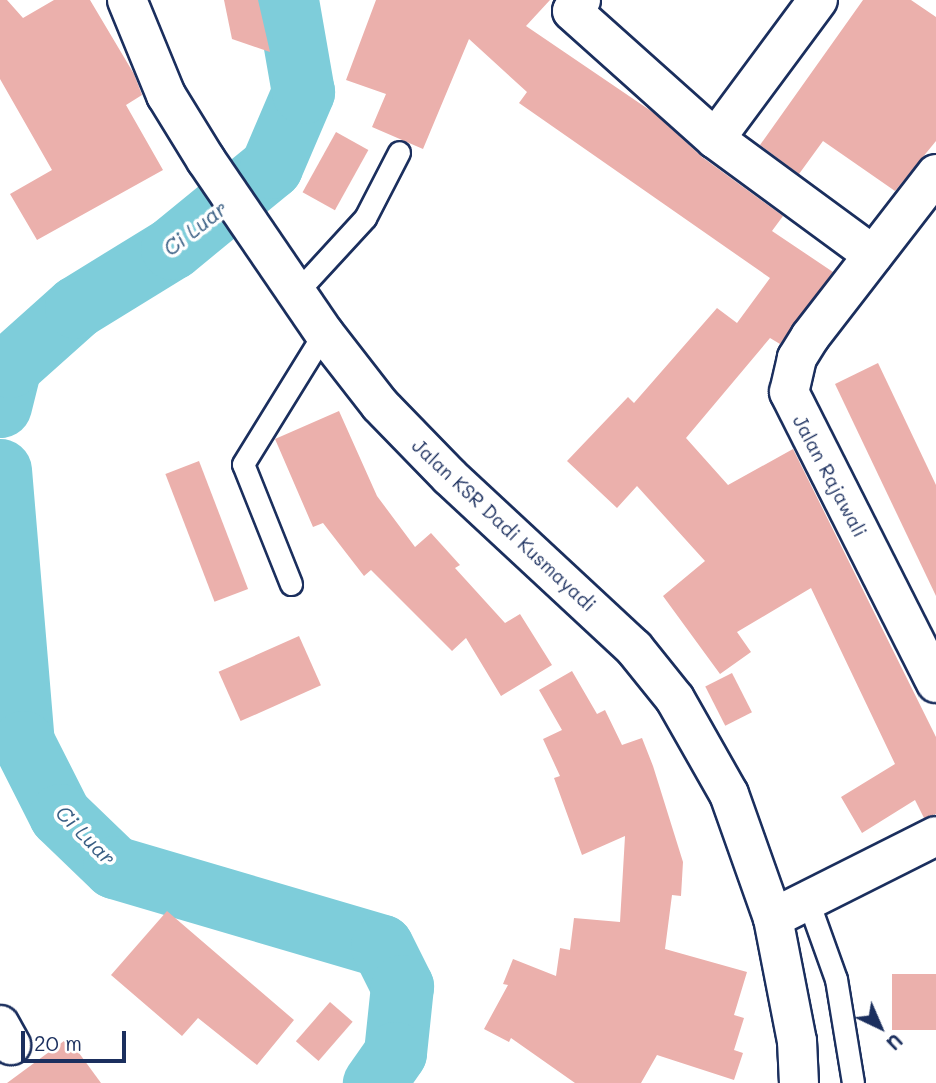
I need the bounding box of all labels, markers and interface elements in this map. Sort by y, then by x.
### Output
water label: Ci Luar [158,195,232,261]
street label: Jalan Rajawali [788,411,872,541]
street label: Jalan KSR Dadi Kusmayadi [408,434,600,616]
water label: Ci Luar [51,800,121,870]
north arrow [845,992,915,1062]
scale bar [24,1016,130,1060]
text: 20 m [34,1029,82,1056]
text: U [881,1029,908,1056]

